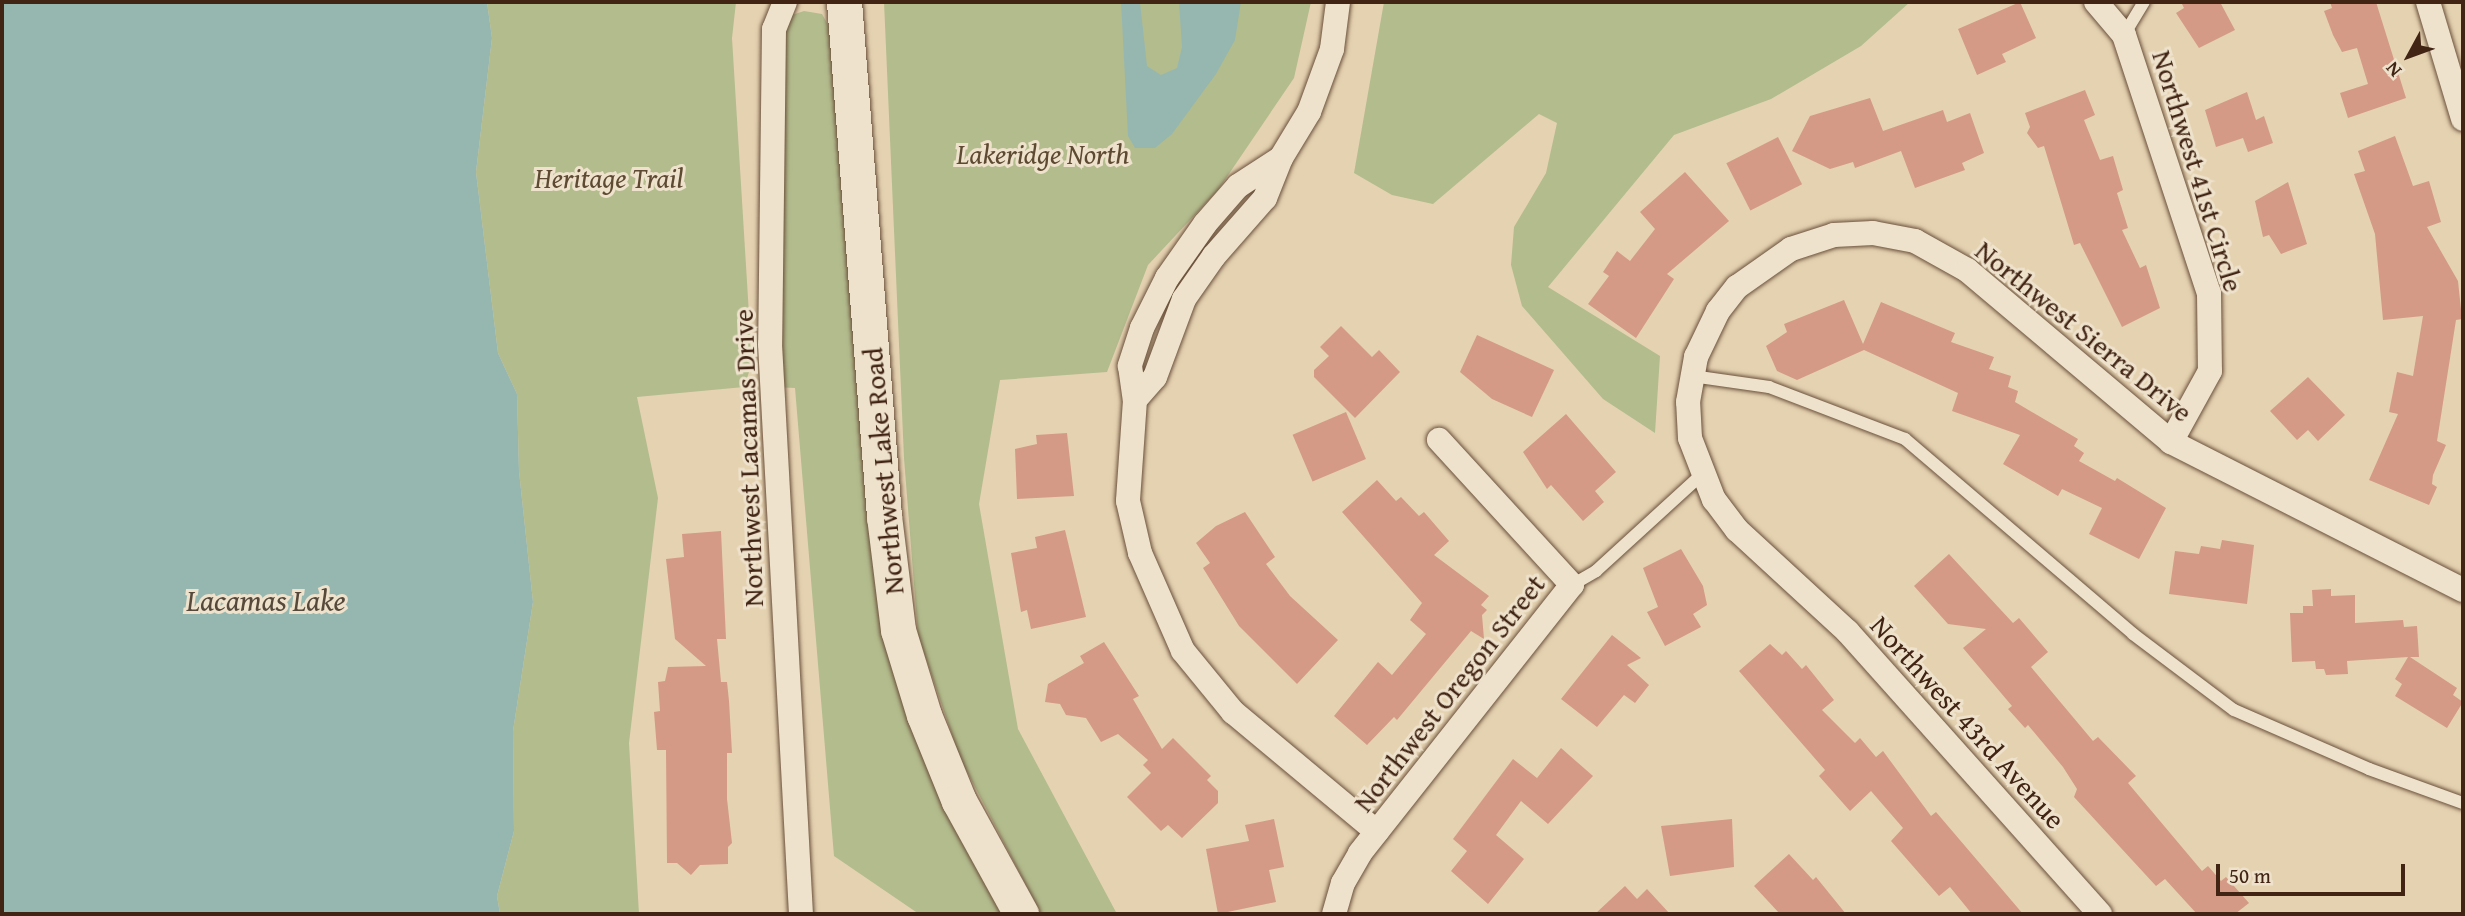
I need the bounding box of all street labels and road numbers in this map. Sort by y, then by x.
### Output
street label: Northwest 41st Circle [2145,46,2251,296]
street label: Northwest Sierra Drive [1969,233,2199,429]
street label: Northwest Lacamas Drive [726,308,770,608]
street label: Northwest Lake Road [855,346,911,596]
street label: Northwest Oregon Street [1346,568,1552,818]
street label: Northwest 43rd Avenue [1864,609,2072,835]

